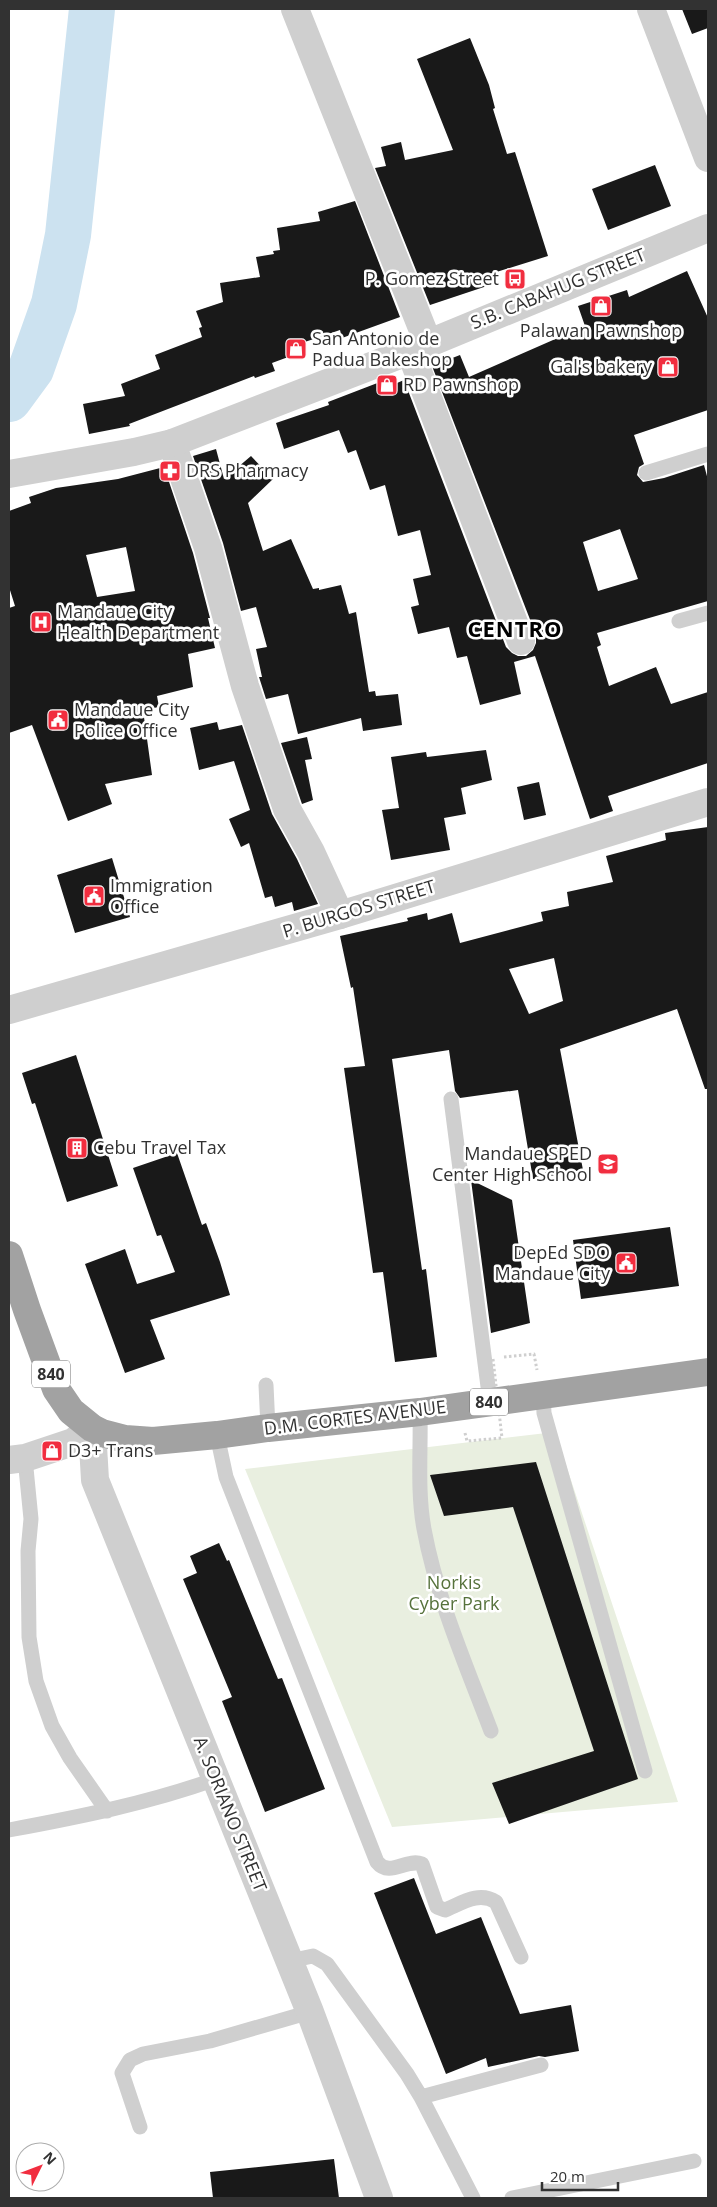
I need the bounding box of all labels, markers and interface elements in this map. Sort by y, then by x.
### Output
street label: S.B. CABAHUG STREET [467,242,649,334]
place label: P. Gomez Street [365,266,499,290]
bus stop icon: P. Gomez Street [503,267,527,291]
shop icon: Palawan Pawnshop [589,294,613,318]
place label: Palawan Pawnshop [520,318,682,342]
place label: San Antonio de Padua Bakeshop [312,326,452,371]
shop icon: San Antonio de Padua Bakeshop [284,337,308,361]
place label: Gal's bakery [550,354,653,378]
shop icon: Gal's bakery [656,355,680,379]
place label: RD Pawnshop [403,372,519,396]
shop icon: RD Pawnshop [375,373,399,397]
place label: DRS Pharmacy [186,458,309,482]
pharmacy icon: DRS Pharmacy [158,459,182,483]
place label: Mandaue City Health Department [57,599,219,644]
hospital icon: Mandaue City Health Department [29,610,53,634]
district label: CENTRO [468,613,563,643]
place label: Mandaue City Police Office [74,697,190,742]
public building icon: Mandaue City Police Office [46,708,70,732]
place label: Immigration Office [110,873,213,918]
street label: P. BURGOS STREET [279,873,438,943]
public building icon: Immigration Office [82,884,106,908]
place label: Cebu Travel Tax [93,1135,227,1159]
building icon: Cebu Travel Tax [65,1136,89,1160]
place label: Mandaue SPED Center High School [432,1141,592,1186]
school or university icon: Mandaue SPED Center High School [596,1152,620,1176]
place label: DepEd SDO Mandaue City [495,1240,611,1285]
public building icon: DepEd SDO Mandaue City [614,1251,638,1275]
road number: 840 [32,1360,70,1388]
road number: 840 [470,1388,508,1415]
street label: D.M. CORTES AVENUE [263,1394,447,1440]
place label: D3+ Trans [68,1438,153,1462]
shop icon: D3+ Trans [40,1439,64,1463]
park label: Norkis Cyber Park [408,1570,500,1615]
street label: A. SORIANO STREET [189,1733,273,1895]
north arrow [15,2142,65,2192]
text: N [39,2147,61,2169]
scale bar [542,2160,618,2192]
text: 20 m [550,2166,585,2186]

